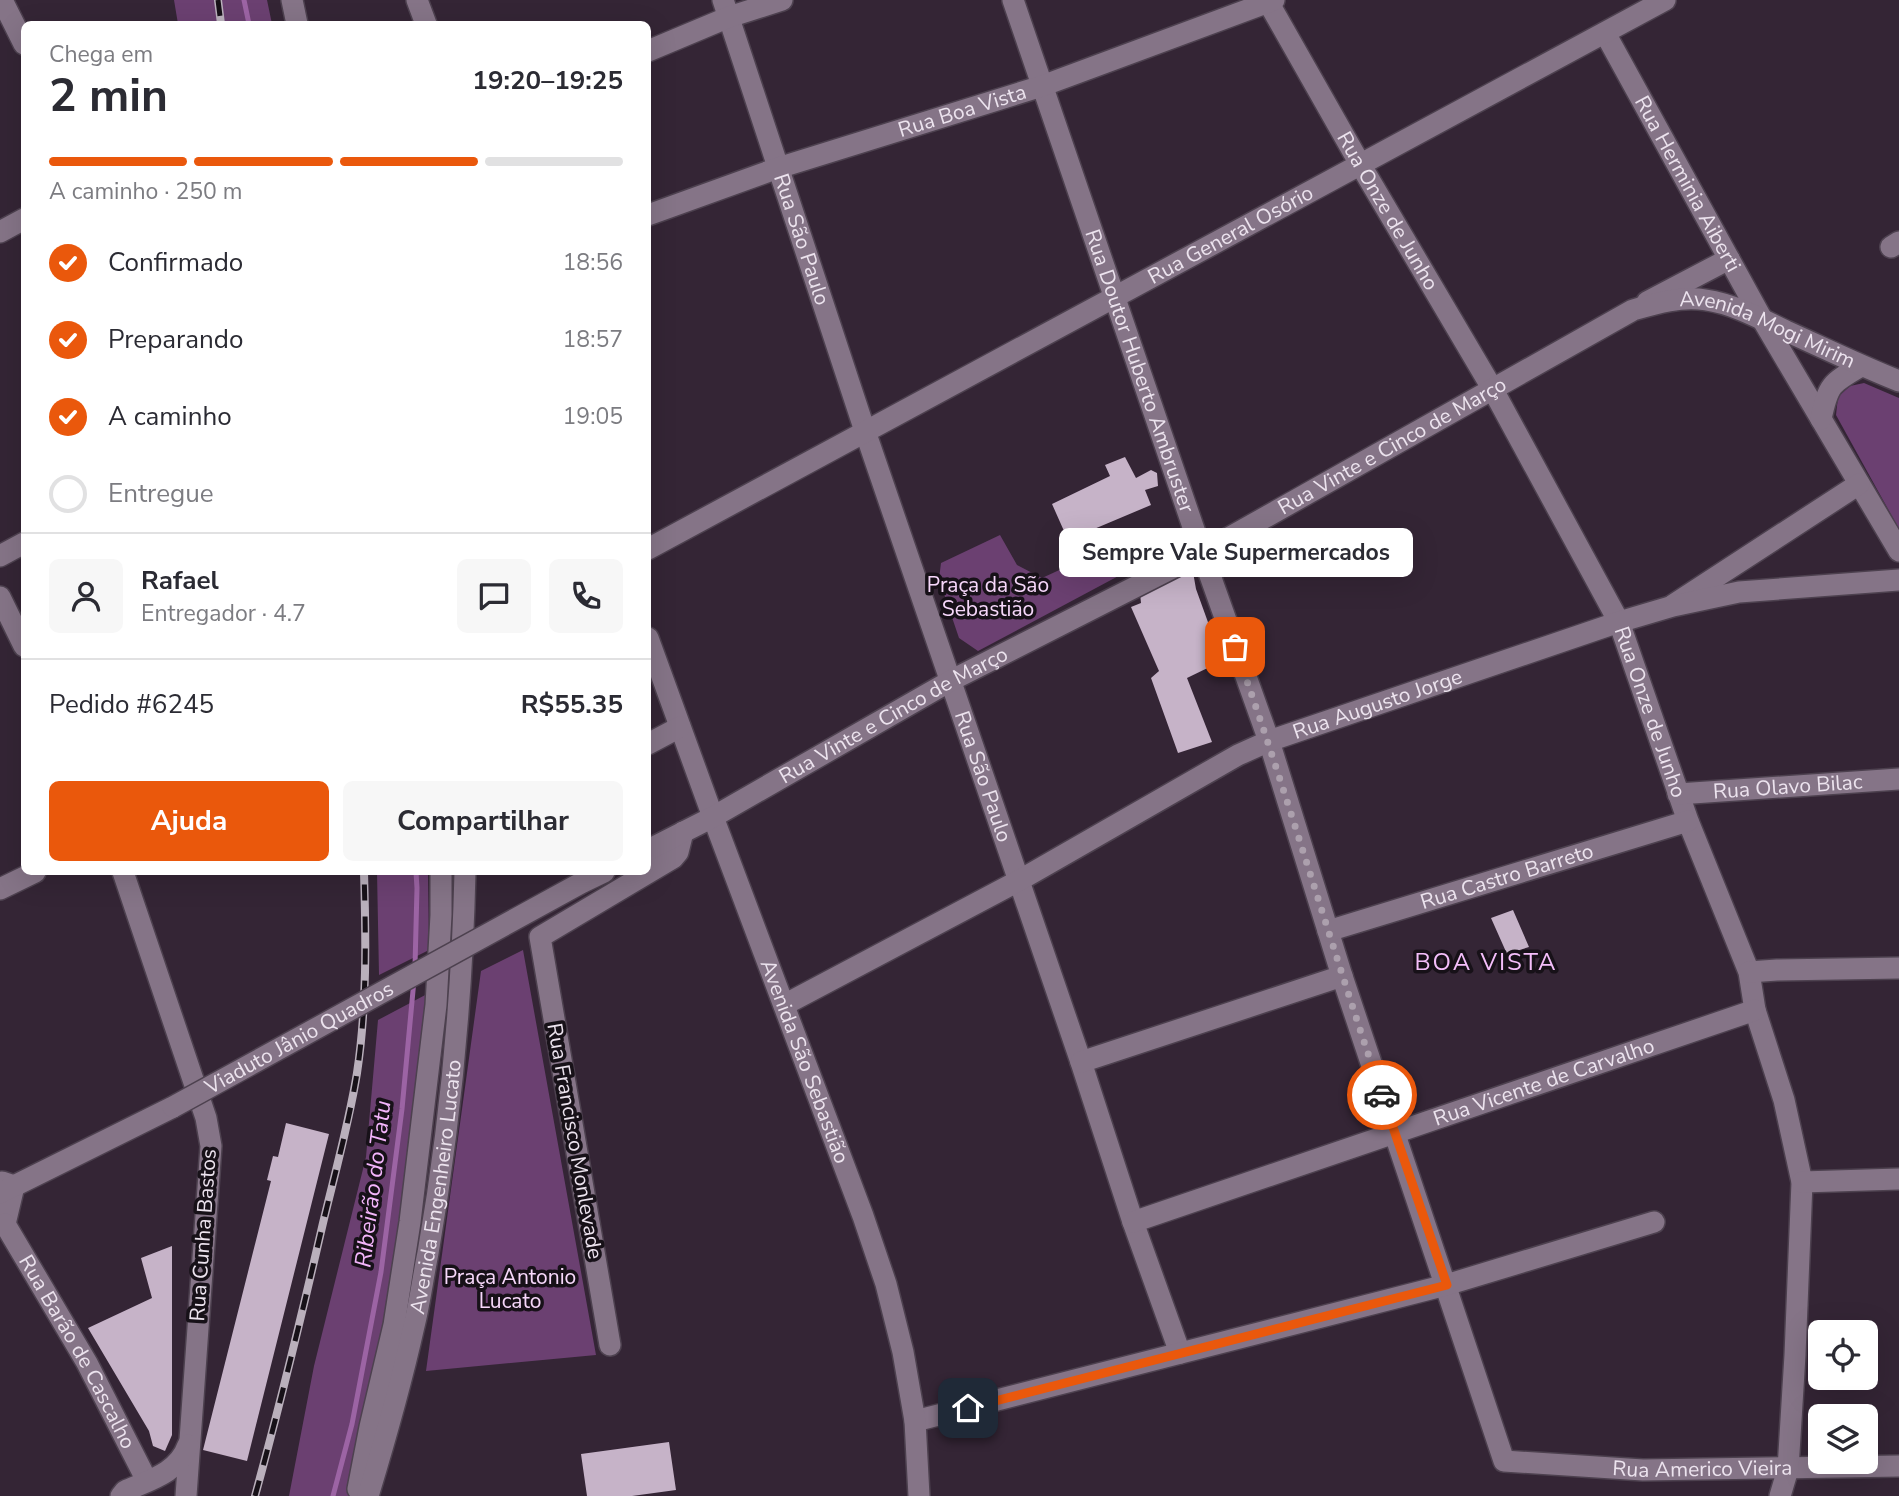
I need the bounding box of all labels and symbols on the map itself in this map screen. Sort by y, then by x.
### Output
street label: Rua Boa Vista [895,78,1030,144]
street label: Rua Herminia Aiberti [1628,91,1748,277]
street label: Rua Onze de Junho [1330,126,1445,295]
street label: Rua São Paulo [767,170,837,309]
street label: Rua General Osório [1143,178,1318,291]
street label: Rua Doutor Huberto Ambruster [1078,226,1201,517]
street label: Avenida Mogi Mirim [1679,285,1860,375]
street label: Rua Vinte e Cinco de Março [1273,370,1511,521]
callout: Sempre Vale Supermercados [1058,528,1412,577]
park label: Praça da São Sebastião [927,571,1049,623]
pin [1205,617,1265,677]
street label: Rua Onze de Junho [1608,623,1693,801]
street label: Rua Vinte e Cinco de Março [774,640,1012,790]
street label: Rua Augusto Jorge [1289,662,1466,746]
street label: Rua São Paulo [948,707,1019,846]
street label: Rua Olavo Bilac [1712,767,1864,806]
street label: Rua Castro Barreto [1417,837,1597,916]
district label: BOA VISTA [1414,946,1558,978]
street label: Avenida São Sebastião [754,955,856,1167]
street label: Viaduto Jânio Quadros [199,975,399,1101]
street label: Rua Francisco Monlevade [540,1021,610,1261]
street label: Rua Vicente de Carvalho [1430,1031,1658,1133]
street label: Avenida Engenheiro Lucato [403,1058,468,1317]
courier [1347,1060,1417,1130]
water label: Ribeirão do Tatu [347,1099,399,1269]
street label: Rua Cunha Bastos [183,1148,223,1322]
street label: Rua Barão de Cascalho [12,1250,142,1454]
park label: Praça Antonio Lucato [444,1263,576,1315]
pin [938,1378,998,1438]
street label: Rua Americo Vieira [1612,1454,1792,1484]

